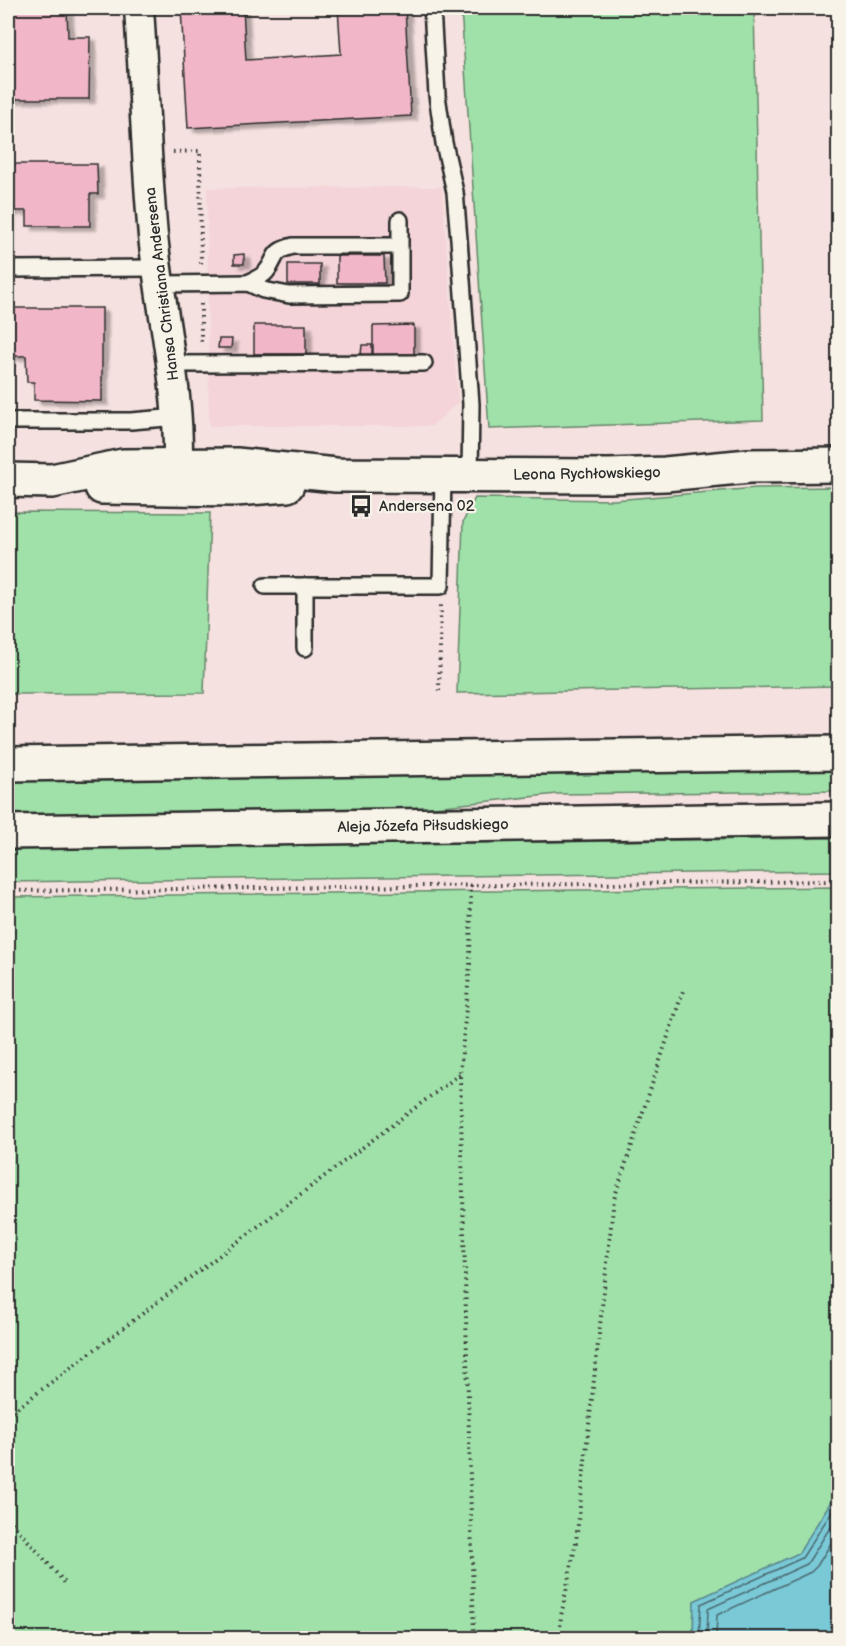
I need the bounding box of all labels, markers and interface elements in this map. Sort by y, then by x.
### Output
street label: Hansa Christiana Andersena [141,186,183,382]
street label: Leona Rychłowskiego [513,463,661,485]
bus stop icon: Andersena 02 [348,493,374,519]
place label: Andersena 02 [379,497,475,516]
street label: Aleja Józefa Piłsudskiego [337,815,509,837]

